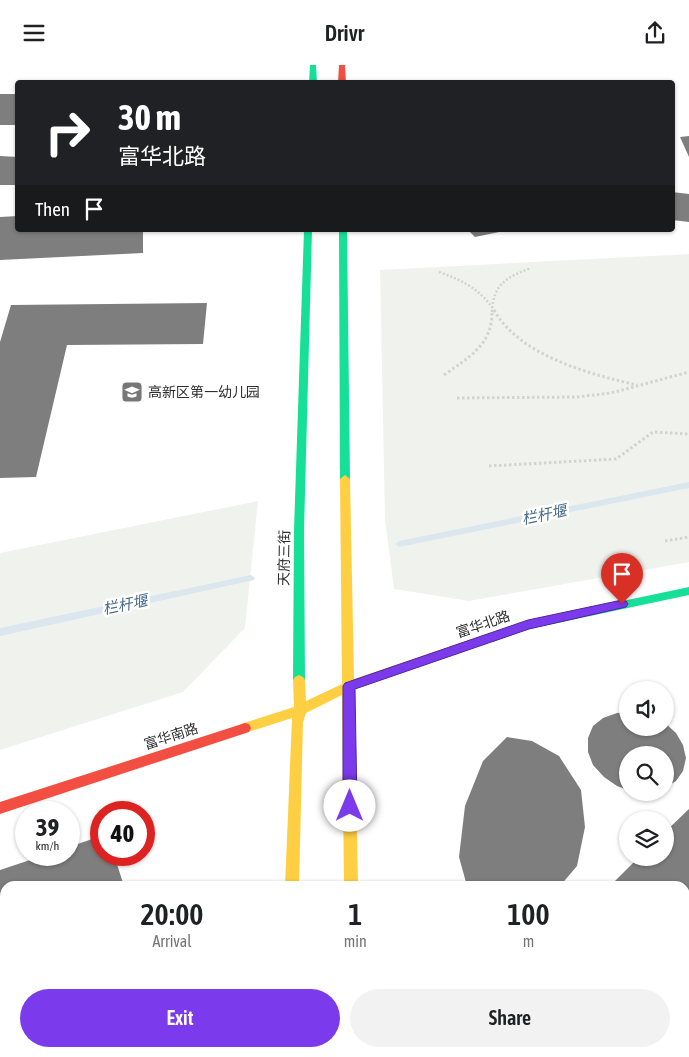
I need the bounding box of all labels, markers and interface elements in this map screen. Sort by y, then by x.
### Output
icon: menu [20,19,48,47]
icon: share [641,19,669,47]
text: Drivr [325,20,364,46]
text: 30 m [118,97,181,137]
icon: right [35,100,100,165]
text: 富华北路 [118,143,206,169]
icon: arrive [80,195,108,223]
text: Then [35,198,70,220]
school or university icon: 高新区第一幼儿园 [120,380,144,404]
place label: 高新区第一幼儿园 [148,384,260,400]
water label: 栏杆堰 [520,501,571,528]
street label: 天府三街 [276,530,292,586]
pin [601,553,643,604]
icon: arrive [608,560,636,588]
water label: 栏杆堰 [101,591,152,618]
street label: 富华北路 [454,607,512,641]
map controls [619,681,674,866]
button: sound [619,681,674,736]
street label: 富华南路 [142,720,200,752]
button: search [619,746,674,801]
position arrow [323,779,375,831]
speed limit sign: 40 [90,801,155,866]
button: layers [619,811,674,866]
text: 39 [36,813,59,841]
text: km/h [36,839,59,853]
text: 20:00 [140,897,203,931]
text: 1 [348,897,362,931]
text: 100 [507,897,550,931]
text: Arrival [152,932,191,950]
text: min [344,932,367,950]
text: m [523,932,534,950]
button: Exit [20,989,340,1047]
button: Share [350,989,670,1047]

